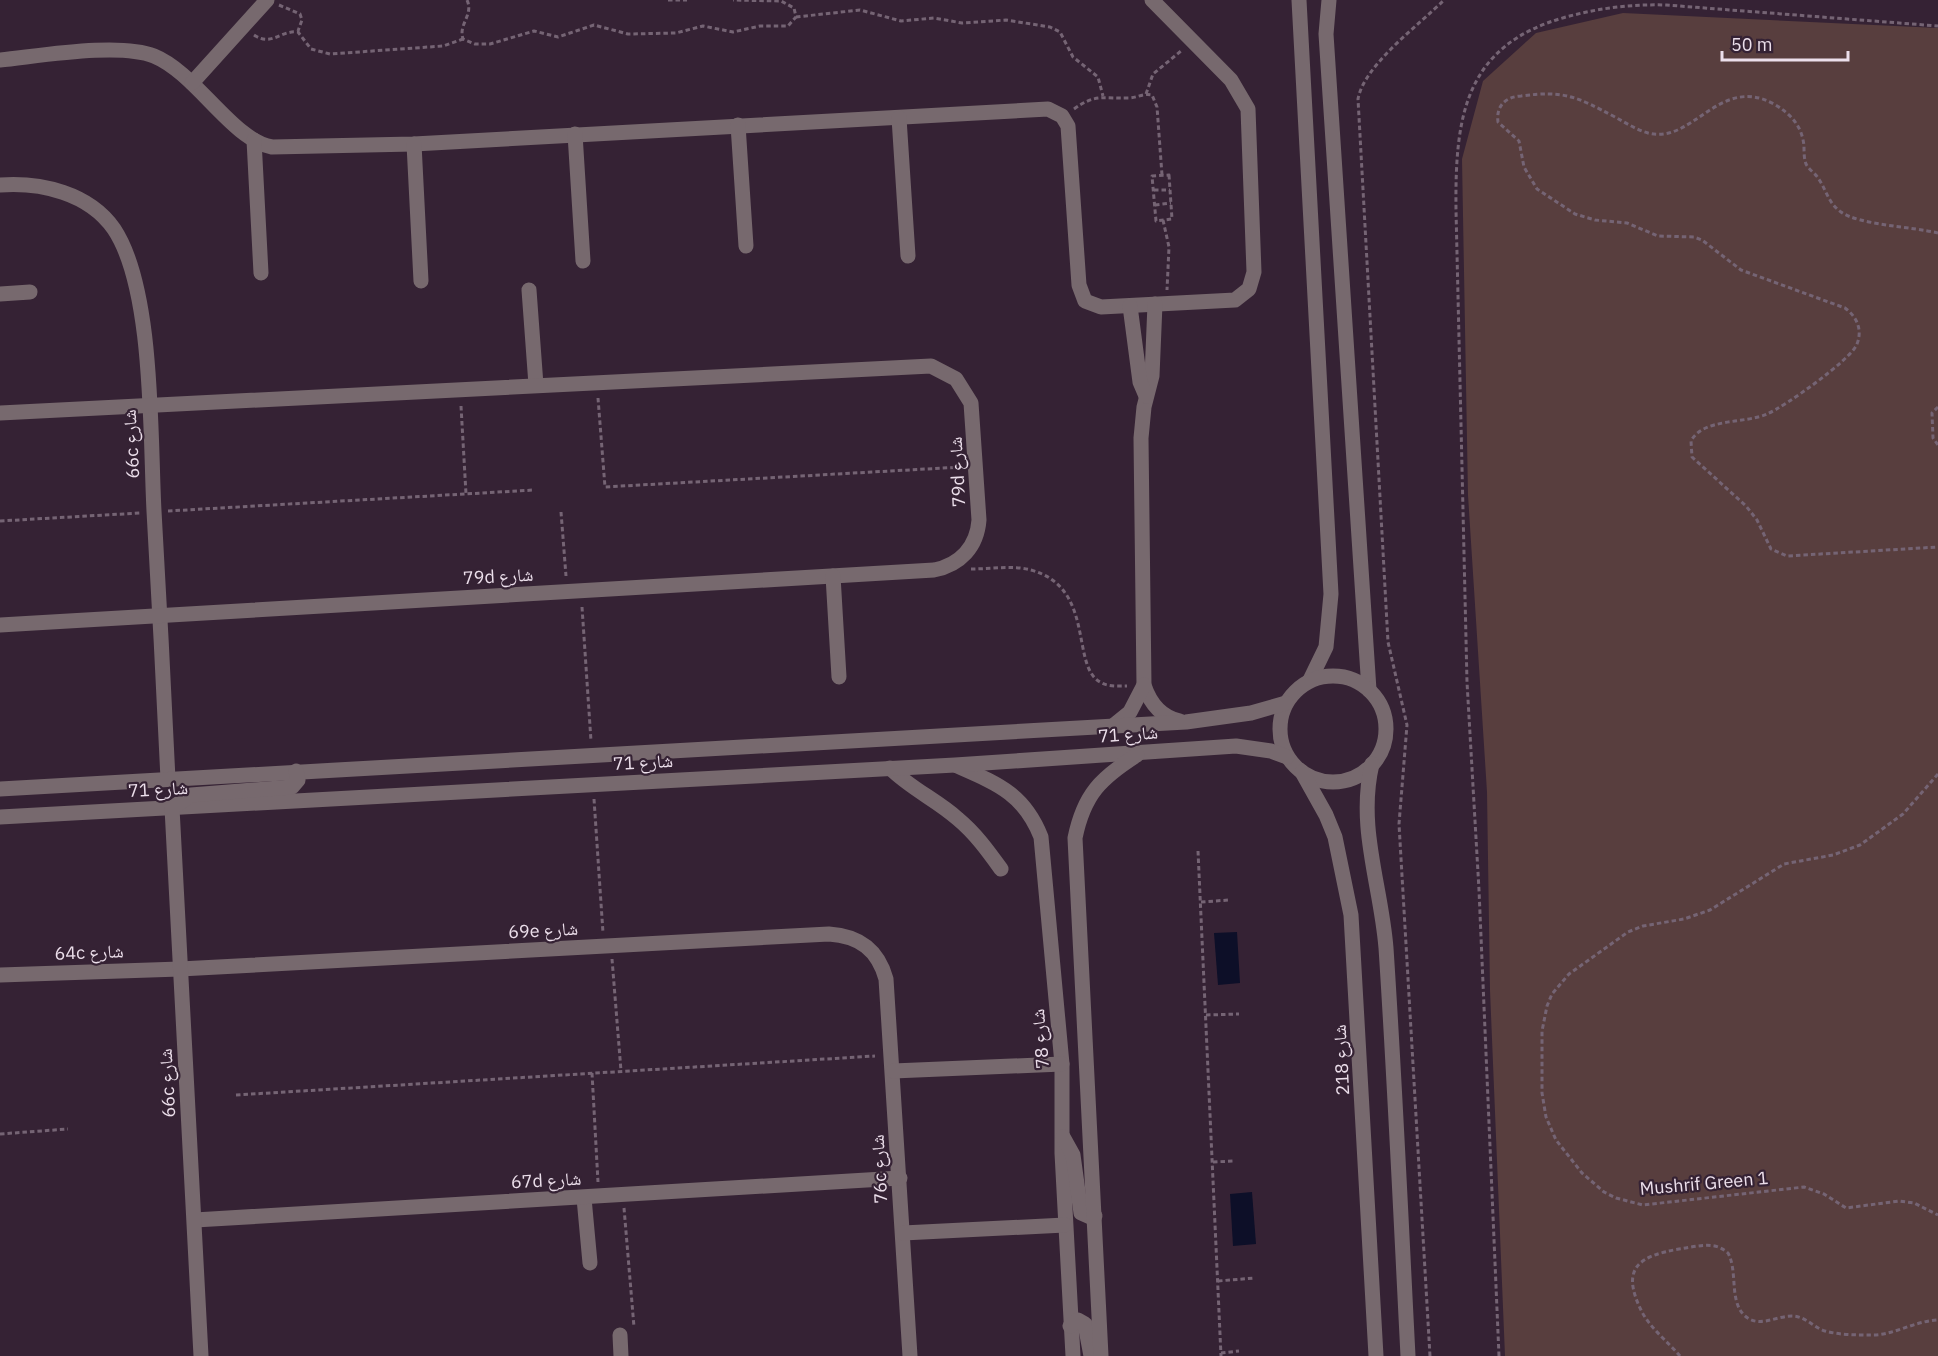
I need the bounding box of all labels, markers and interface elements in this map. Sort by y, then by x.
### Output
scale bar [1722,24,1848,62]
text: 50 m [1731,33,1773,56]
street label: 66c شارع [118,409,144,479]
street label: 79d شارع [944,436,970,508]
street label: 79d شارع [462,563,534,589]
street label: شارع 71 [1097,720,1159,748]
street label: شارع 71 [612,749,674,775]
street label: شارع 71 [127,776,189,802]
street label: 69e شارع [507,917,579,943]
street label: 64c شارع [54,939,124,965]
street label: شارع 78 [1026,1008,1054,1070]
street label: شارع 218 [1328,1024,1354,1096]
street label: 66c شارع [154,1048,180,1118]
street label: 76c شارع [866,1134,892,1204]
street label: Mushrif Green 1 [1639,1166,1769,1200]
street label: 67d شارع [510,1167,582,1193]

